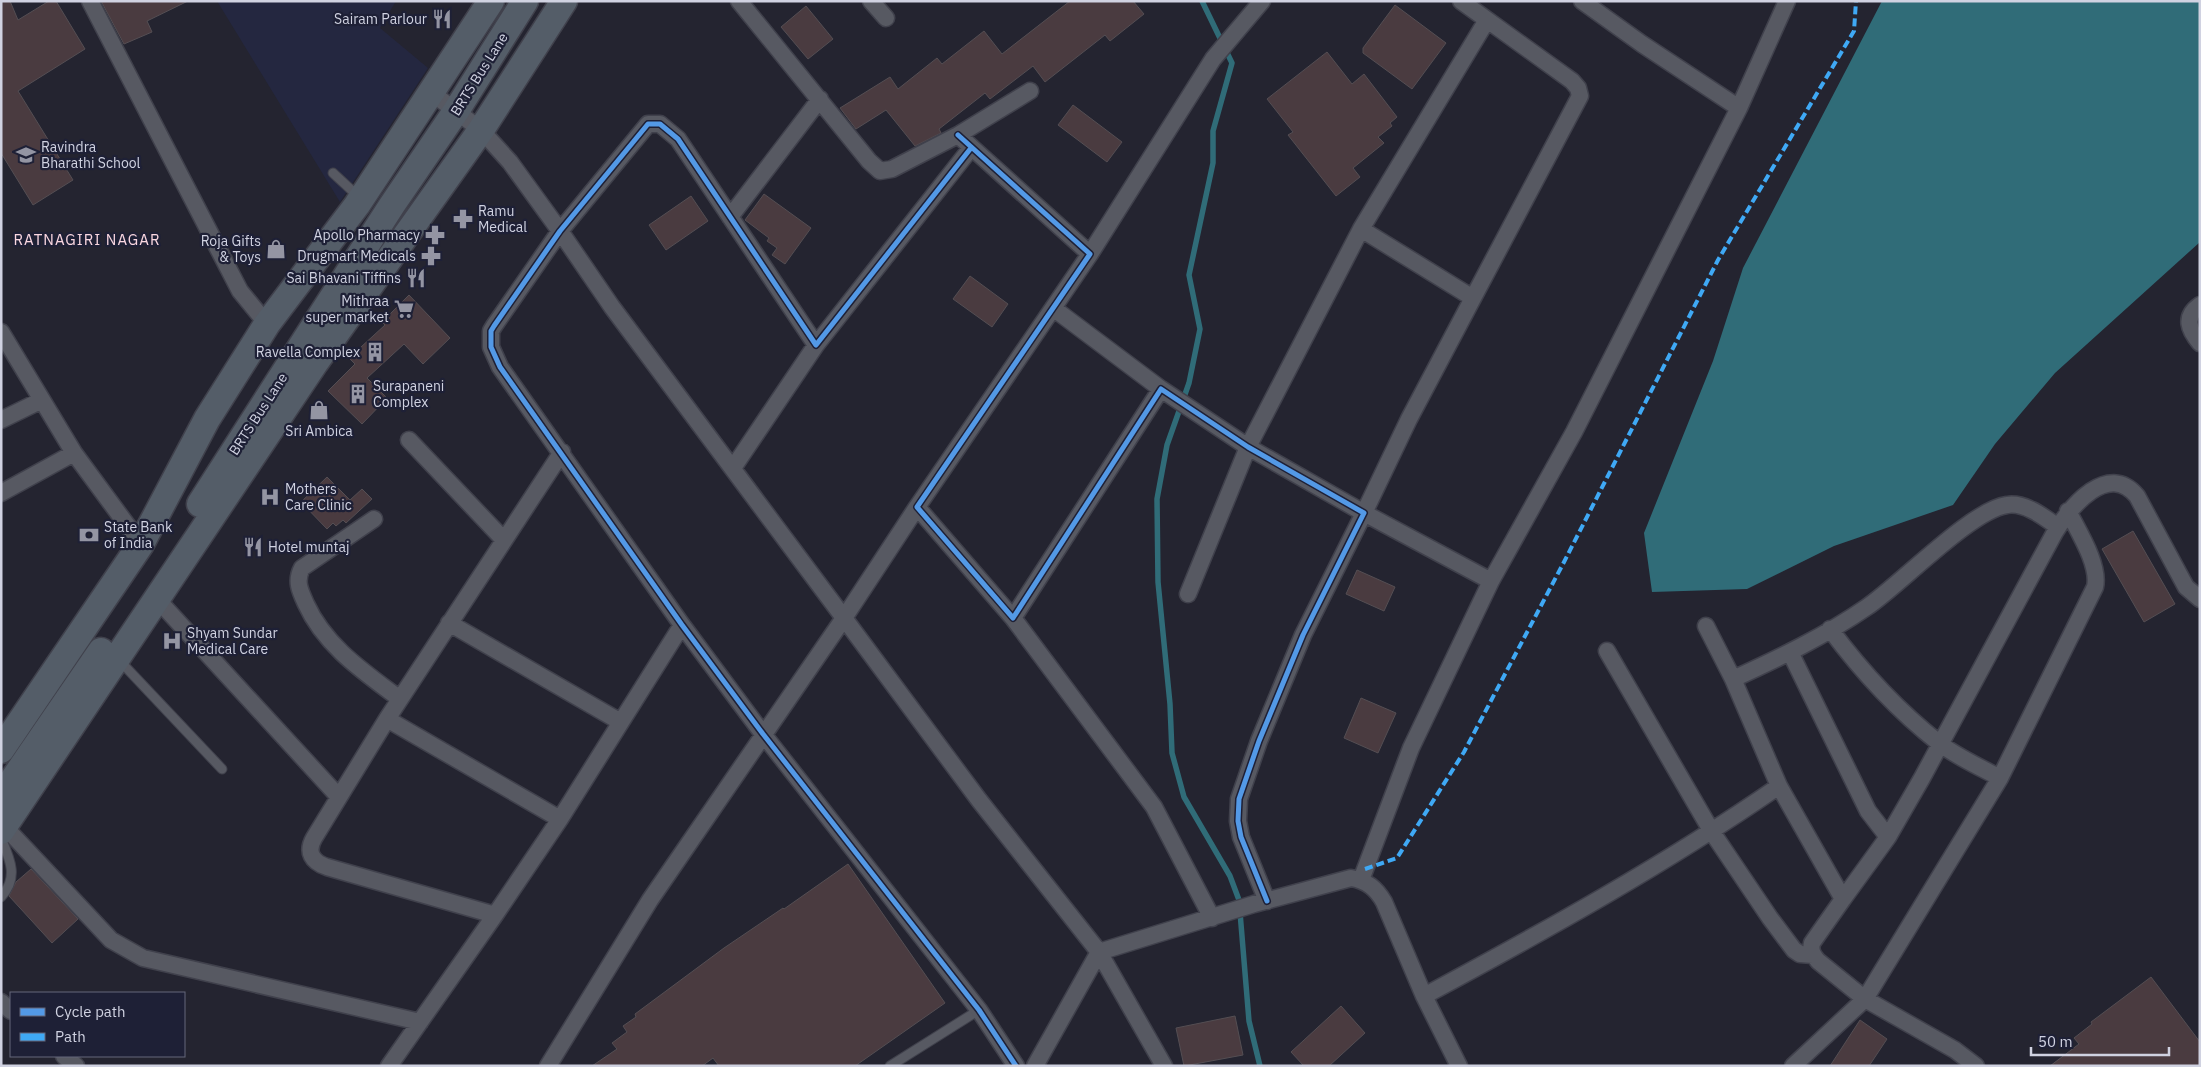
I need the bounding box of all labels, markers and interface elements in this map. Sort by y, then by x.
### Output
restaurant icon: Sairam Parlour [431,8,453,30]
place label: Sairam Parlour [334,10,427,28]
street label: BRTS Bus Lane [446,29,512,119]
place label: Ravindra Bharathi School [41,138,141,172]
school or university icon: Ravindra Bharathi School [15,144,37,166]
place label: Ramu Medical [478,202,527,236]
pharmacy icon: Ramu Medical [452,208,474,230]
pharmacy icon: Apollo Pharmacy [424,224,446,246]
place label: Apollo Pharmacy [314,226,420,244]
district label: RATNAGIRI NAGAR [13,230,161,249]
place label: Roja Gifts & Toys [201,232,261,266]
shop icon: Roja Gifts & Toys [265,238,287,260]
pharmacy icon: Drugmart Medicals [420,245,442,267]
place label: Drugmart Medicals [297,247,416,265]
restaurant icon: Sai Bhavani Tiffins [405,267,427,289]
place label: Sai Bhavani Tiffins [286,269,401,287]
place label: Mithraa super market [305,292,390,326]
supermarket icon: Mithraa super market [393,298,415,320]
building icon: Ravella Complex [364,341,386,363]
place label: Ravella Complex [256,343,360,361]
street label: BRTS Bus Lane [225,369,291,458]
place label: Surapaneni Complex [373,377,444,411]
building icon: Surapaneni Complex [347,383,369,405]
shop icon: Sri Ambica [308,399,330,421]
place label: Sri Ambica [285,422,353,440]
place label: Mothers Care Clinic [285,480,352,514]
hospital icon: Mothers Care Clinic [259,486,281,508]
place label: State Bank of India [104,518,173,552]
bank icon: State Bank of India [78,524,100,546]
restaurant icon: Hotel muntaj [242,536,264,558]
place label: Hotel muntaj [268,538,349,556]
place label: Shyam Sundar Medical Care [187,624,278,658]
hospital icon: Shyam Sundar Medical Care [161,630,183,652]
legend [10,992,185,1057]
text: Cycle path [55,1002,126,1021]
scale bar [2031,1024,2168,1056]
text: Path [55,1027,86,1046]
text: 50 m [2038,1032,2073,1051]

